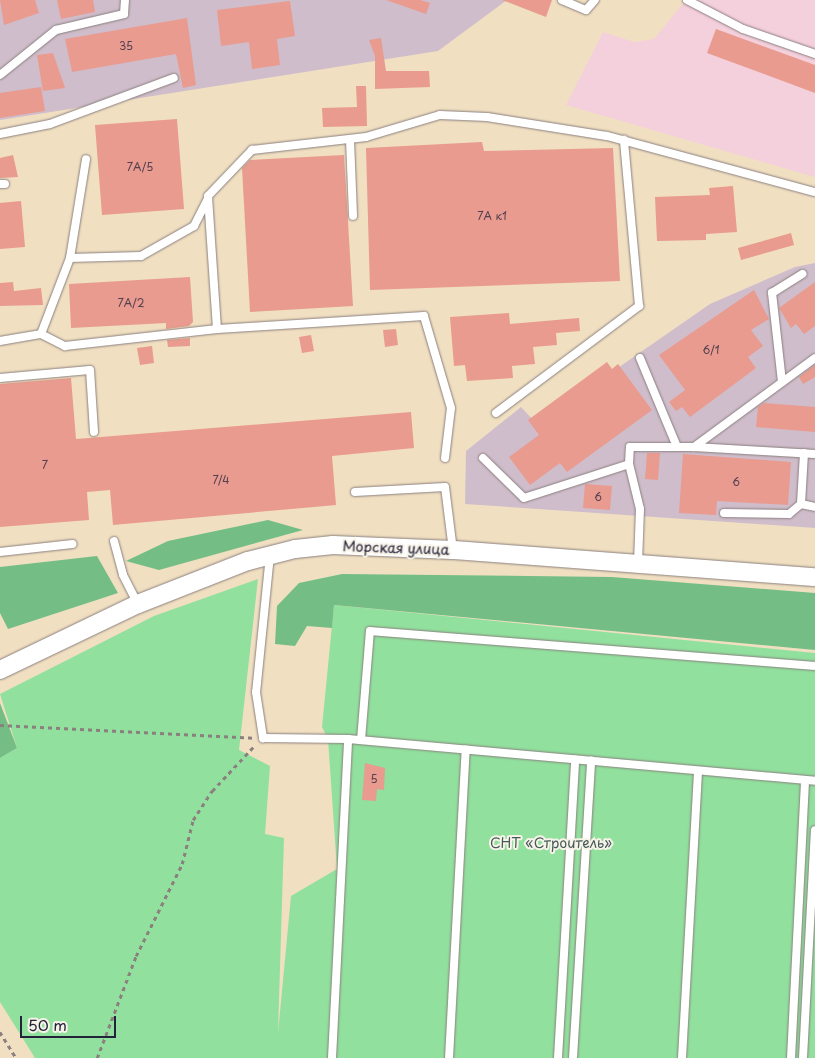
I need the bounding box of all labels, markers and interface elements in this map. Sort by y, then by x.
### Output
house number: 35 [119,39,133,53]
house number: 7А/5 [127,160,153,174]
house number: 7А к1 [477,209,507,223]
house number: 7А/2 [117,296,145,310]
house number: 6/1 [702,343,720,357]
house number: 7 [42,458,48,472]
house number: 7/4 [212,473,230,487]
house number: 6 [732,475,740,489]
house number: 6 [594,490,602,504]
street label: Морская улица [342,538,450,558]
house number: 5 [370,772,378,786]
park label: СНТ «Строитель» [490,835,612,851]
scale bar [22,1006,119,1038]
text: 50 m [28,1013,67,1036]

